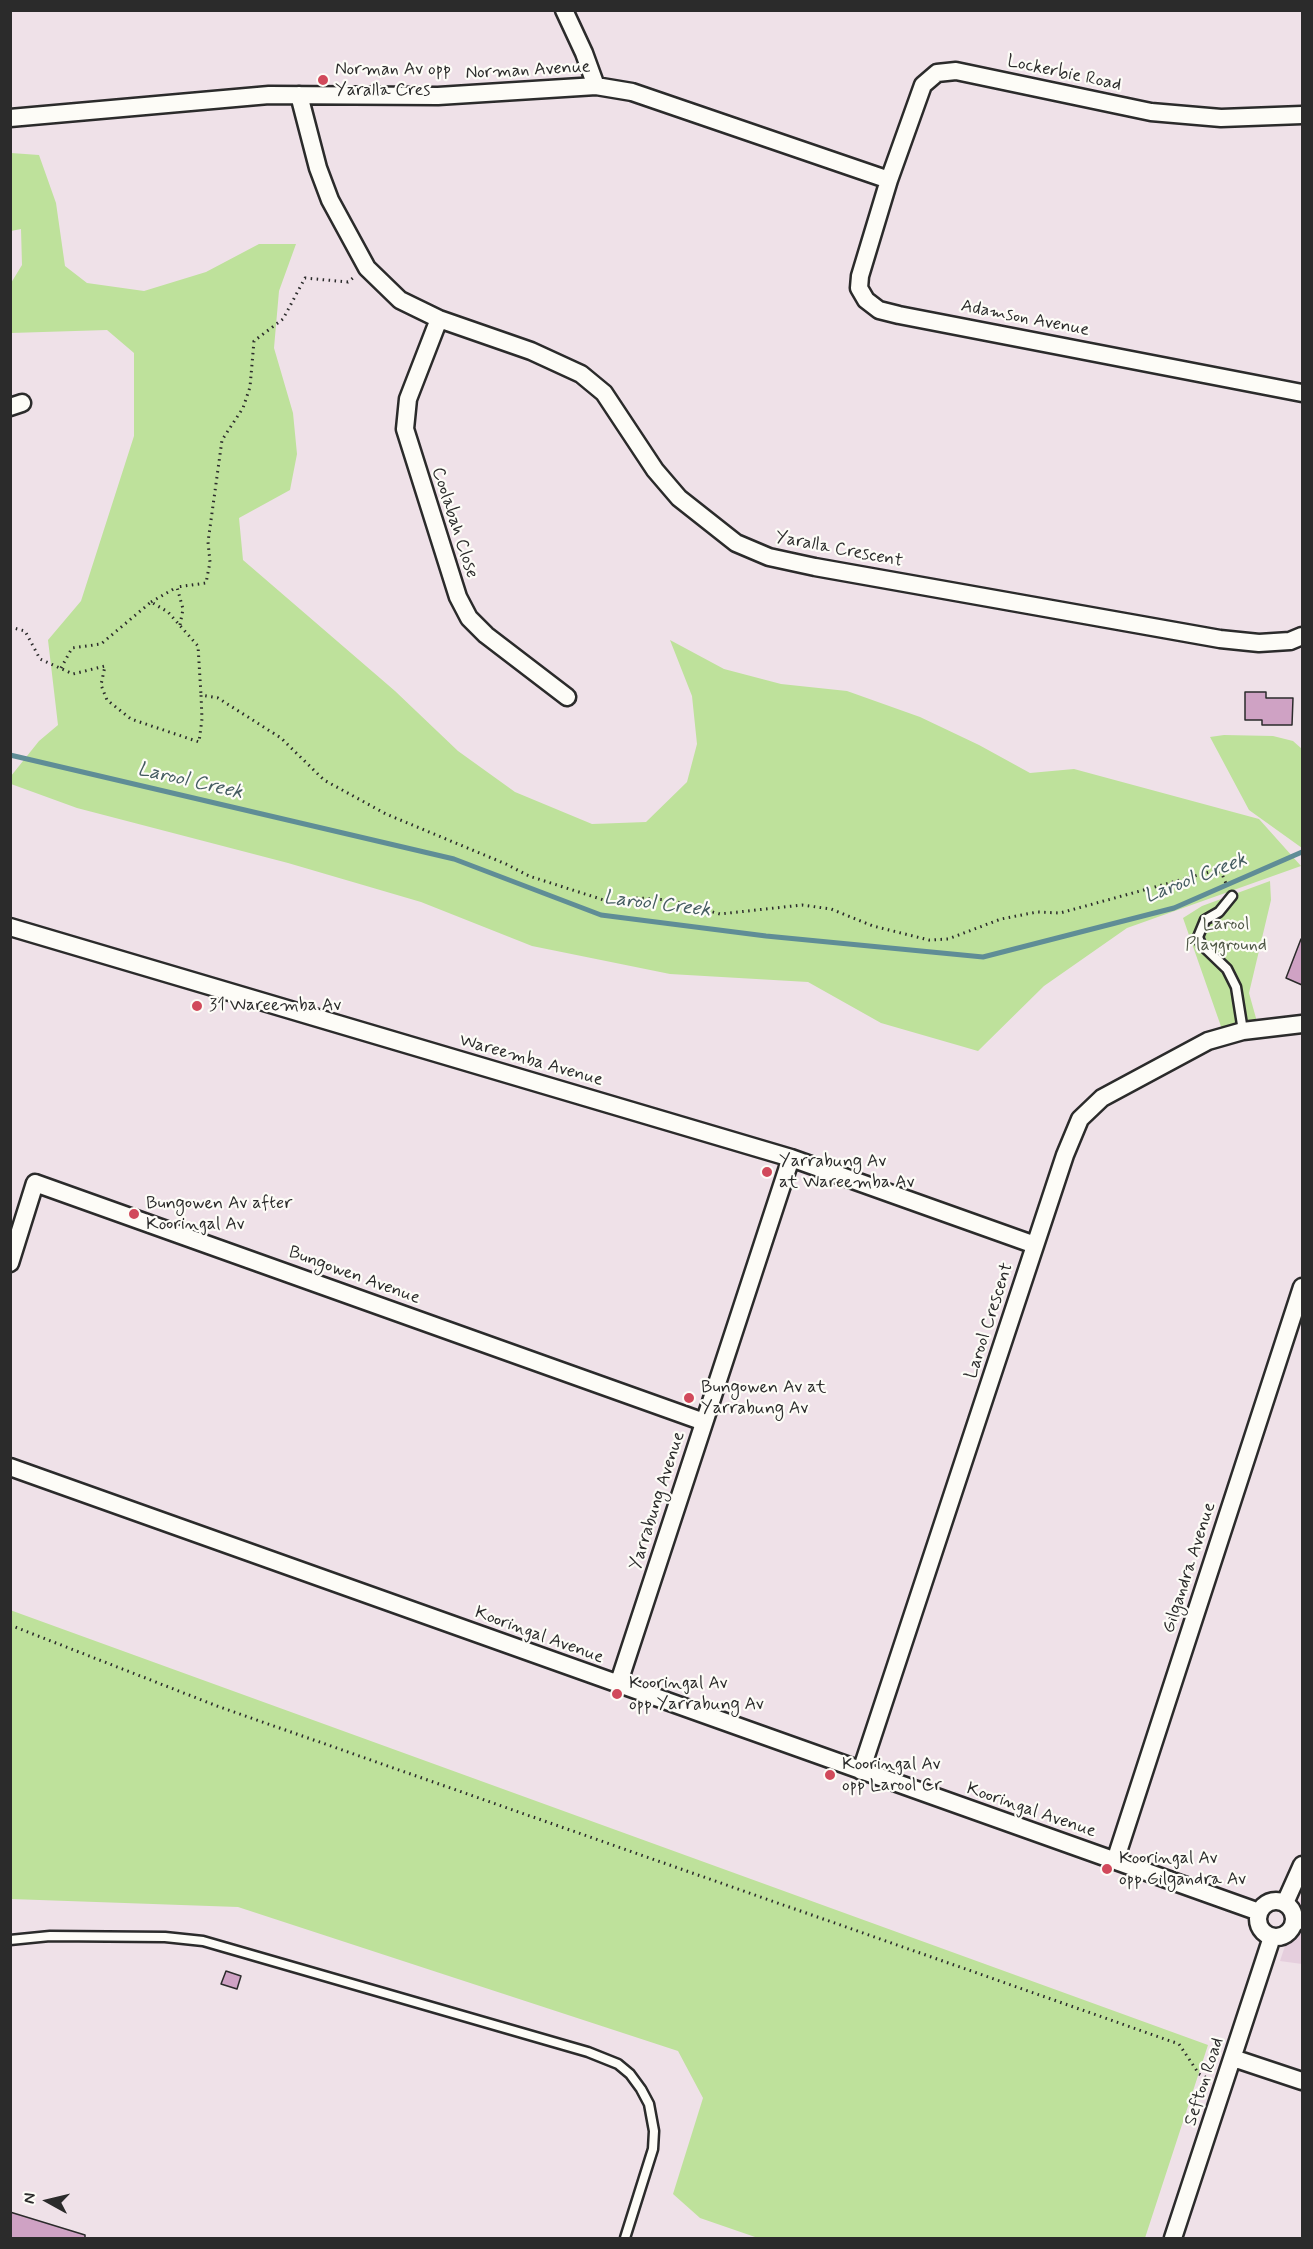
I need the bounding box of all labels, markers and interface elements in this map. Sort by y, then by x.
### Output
street label: Lockerbie Road [1005,51,1123,97]
street label: Norman Avenue [465,57,591,85]
place label: Norman Av opp Yaralla Cres [335,59,451,101]
marker: Norman Av opp Yaralla Cres [316,73,330,87]
street label: Adamson Avenue [959,296,1091,342]
street label: Coolabah Close [426,465,482,581]
street label: Yaralla Crescent [773,527,905,573]
water label: Larool Creek [135,758,245,806]
water label: Larool Creek [1142,849,1250,909]
water label: Larool Creek [602,887,712,923]
park label: Larool Playground [1185,914,1267,956]
place label: 31 Wareemba Av [209,995,341,1017]
marker: 31 Wareemba Av [190,999,204,1013]
street label: Wareemba Avenue [457,1030,605,1092]
place label: Yarrabung Av at Wareemba Av [779,1151,914,1194]
marker: Yarrabung Av at Wareemba Av [760,1165,774,1179]
place label: Bungowen Av after Kooringal Av [146,1193,293,1236]
marker: Bungowen Av after Kooringal Av [127,1207,141,1221]
street label: Bungowen Avenue [285,1242,423,1310]
street label: Larool Crescent [961,1260,1019,1382]
place label: Bungowen Av at Yarrabung Av [701,1377,826,1420]
marker: Bungowen Av at Yarrabung Av [682,1391,696,1405]
street label: Yarrabung Avenue [625,1429,691,1573]
street label: Gilgandra Avenue [1159,1500,1221,1636]
street label: Kooringal Avenue [472,1603,606,1669]
place label: Kooringal Av opp Yarrabung Av [629,1673,764,1716]
marker: Kooringal Av opp Yarrabung Av [610,1687,624,1701]
place label: Kooringal Av opp Larool Cr [842,1754,942,1796]
marker: Kooringal Av opp Larool Cr [823,1768,837,1782]
street label: Kooringal Avenue [963,1779,1099,1843]
place label: Kooringal Av opp Gilgandra Av [1119,1848,1246,1890]
marker: Kooringal Av opp Gilgandra Av [1100,1862,1114,1876]
street label: Sefton Road [1181,2035,1229,2129]
north arrow [18,2171,78,2231]
text: N [19,2192,41,2205]

